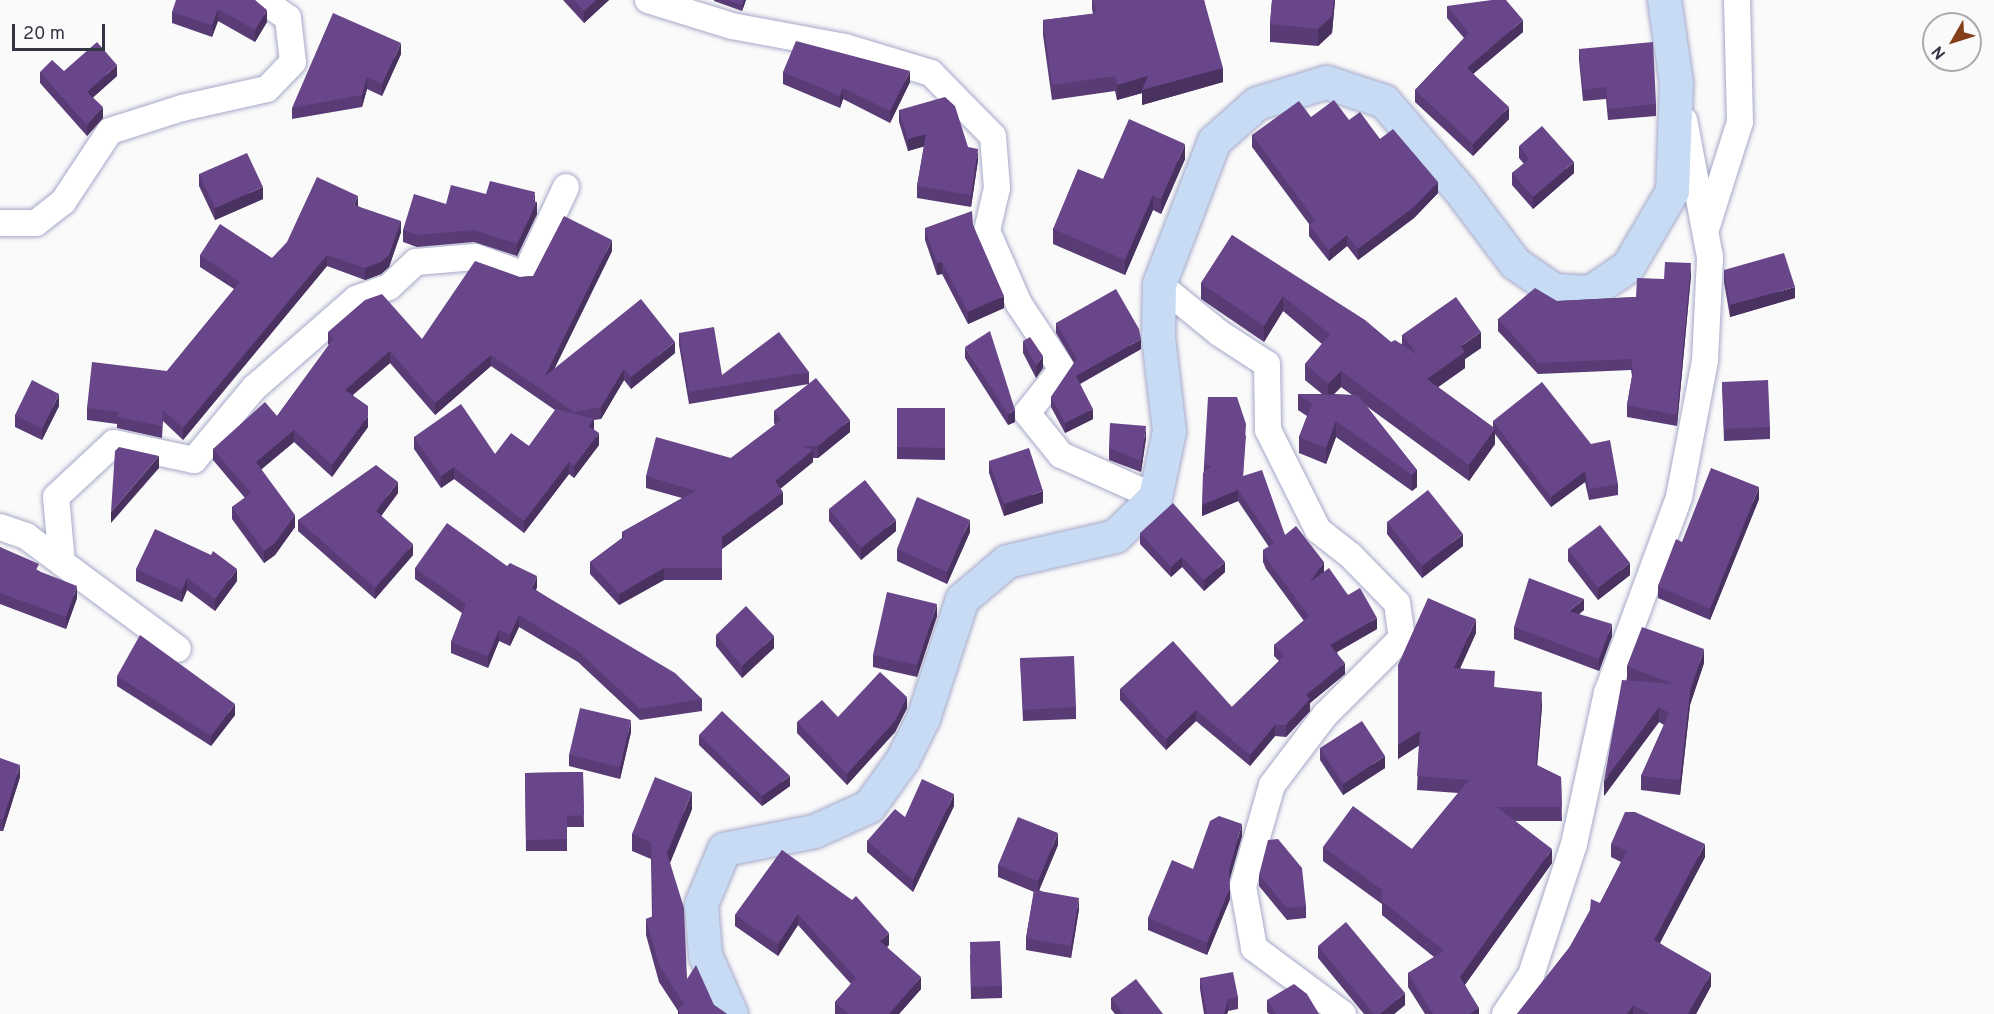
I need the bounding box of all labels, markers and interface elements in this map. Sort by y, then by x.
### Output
scale bar [15,12,108,50]
north arrow [1922,12,1982,72]
text: 20 m [23,23,65,46]
text: N [1928,41,1951,63]

